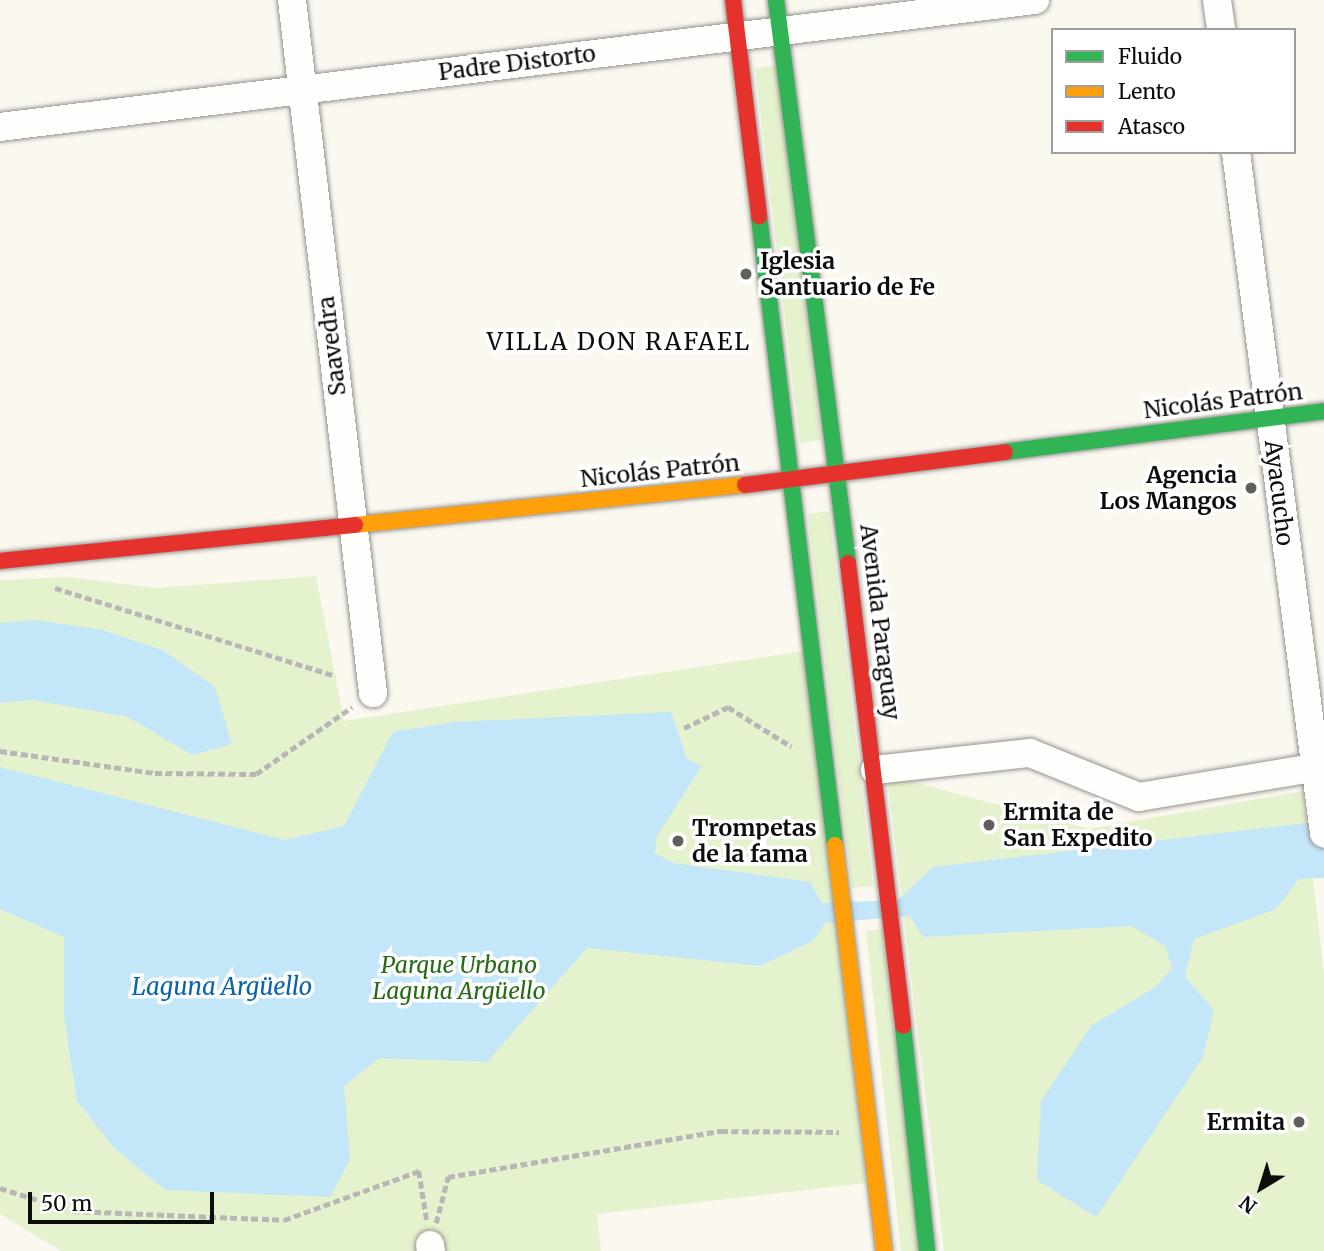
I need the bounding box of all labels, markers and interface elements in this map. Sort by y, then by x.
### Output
legend [1051,28,1296,154]
street label: Padre Distorto [437,40,597,86]
text: Fluido [1118,43,1182,70]
text: Lento [1118,78,1176,105]
text: Atasco [1118,113,1185,140]
place label: Iglesia Santuario de Fe [760,247,935,301]
marker: Iglesia Santuario de Fe [738,266,754,282]
street label: Saavedra [312,295,352,397]
district label: VILLA DON RAFAEL [489,328,749,356]
street label: Nicolás Patrón [1142,378,1304,424]
street label: Ayacucho [1259,439,1299,547]
street label: Nicolás Patrón [579,449,741,493]
place label: Agencia Los Mangos [1100,461,1237,515]
marker: Agencia Los Mangos [1243,480,1259,496]
street label: Avenida Paraguay [854,523,906,721]
place label: Ermita de San Expedito [1003,798,1152,852]
place label: Trompetas de la fama [692,814,817,868]
marker: Ermita de San Expedito [981,817,997,833]
marker: Trompetas de la fama [670,833,686,849]
park label: Parque Urbano Laguna Argüello [373,951,545,1005]
water label: Laguna Argüello [132,973,312,1001]
place label: Ermita [1206,1108,1285,1136]
marker: Ermita [1291,1114,1307,1130]
north arrow [1226,1153,1296,1223]
scale bar [32,1178,217,1222]
text: 50 m [41,1190,92,1217]
text: N [1235,1190,1261,1219]

